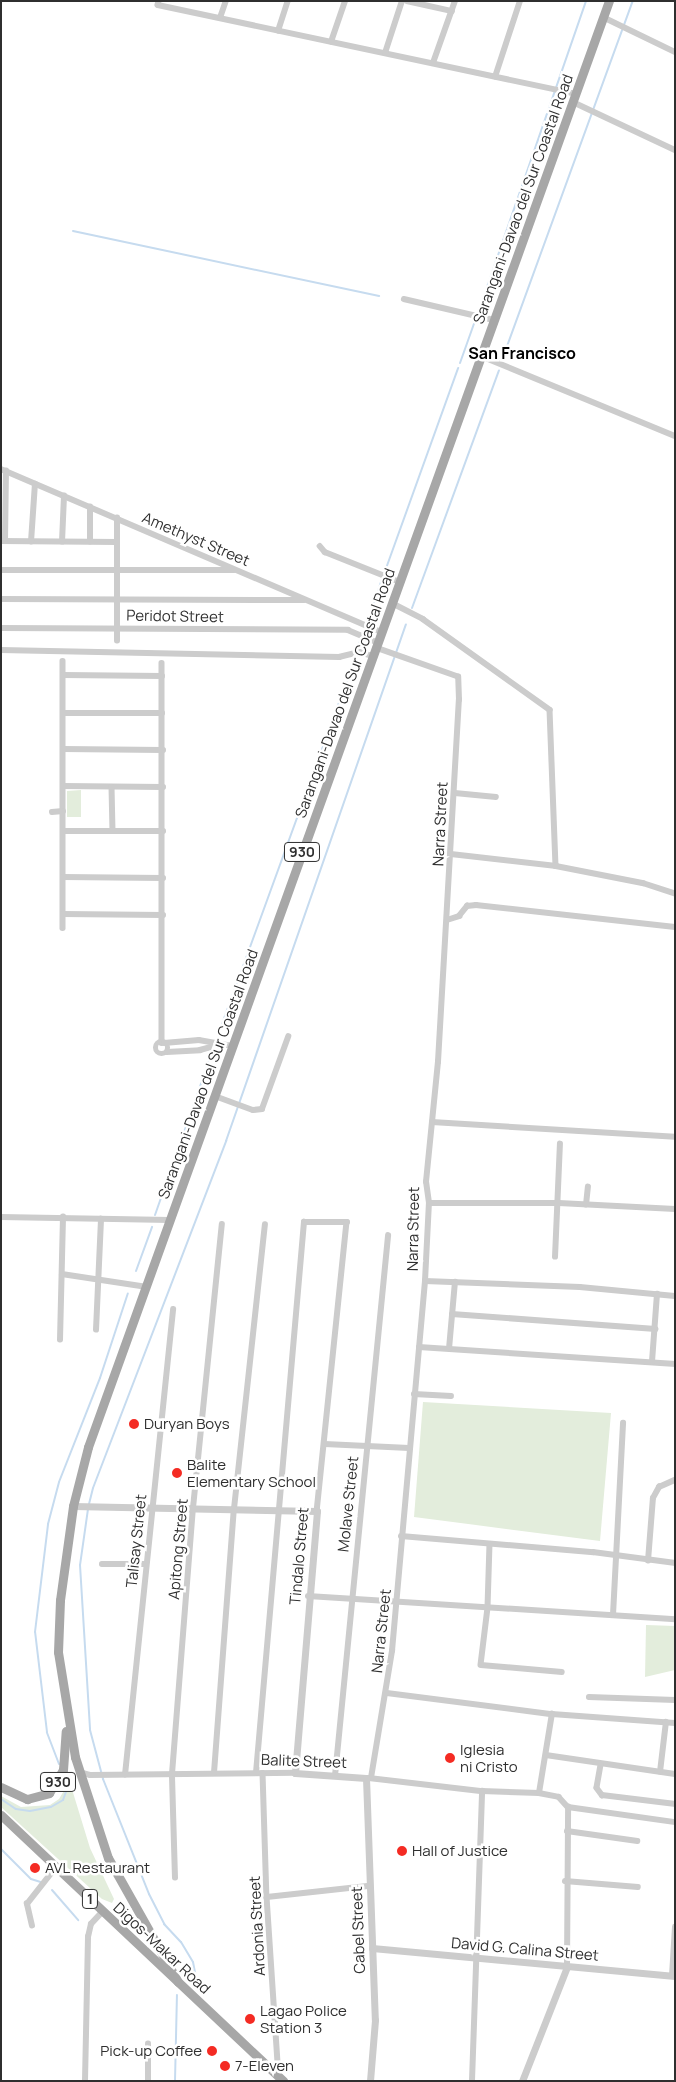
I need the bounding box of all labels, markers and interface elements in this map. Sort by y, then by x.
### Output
street label: Sarangani-Davao del Sur Coastal Road [469,72,577,326]
district label: San Francisco [468,343,576,363]
street label: Amethyst Street [140,508,252,570]
street label: Sarangani-Davao del Sur Coastal Road [291,566,399,820]
street label: Peridot Street [126,606,224,626]
street label: Narra Street [429,781,451,867]
road number: 930 [283,840,321,864]
street label: Sarangani-Davao del Sur Coastal Road [154,947,262,1201]
street label: Narra Street [403,1187,423,1271]
place label: Duryan Boys [144,1415,230,1433]
marker: Duryan Boys [128,1418,140,1430]
place label: Balite Elementary School [187,1455,316,1490]
street label: Molave Street [334,1455,362,1553]
marker: Balite Elementary School [171,1467,183,1479]
street label: Talisay Street [122,1493,150,1589]
street label: Apitong Street [165,1498,191,1600]
street label: Tindalo Street [286,1506,312,1606]
street label: Narra Street [368,1588,394,1674]
place label: Iglesia ni Cristo [460,1740,518,1775]
street label: Balite Street [261,1751,347,1771]
marker: Iglesia ni Cristo [444,1752,456,1764]
road number: 930 [39,1770,77,1794]
place label: Hall of Justice [412,1842,508,1860]
marker: Hall of Justice [396,1845,408,1857]
place label: AVL Restaurant [45,1859,151,1877]
marker: AVL Restaurant [29,1862,41,1874]
street label: Ardonia Street [245,1875,269,1977]
street label: Cabel Street [347,1886,369,1974]
road number: 1 [81,1888,99,1910]
street label: Digos-Makar Road [110,1898,214,1998]
street label: David G. Calina Street [450,1934,600,1964]
place label: Lagao Police Station 3 [260,2001,347,2036]
marker: Lagao Police Station 3 [244,2013,256,2025]
place label: Pick-up Coffee [100,2042,202,2060]
marker: Pick-up Coffee [206,2045,218,2057]
place label: 7-Eleven [235,2057,294,2075]
marker: 7-Eleven [219,2060,231,2072]

